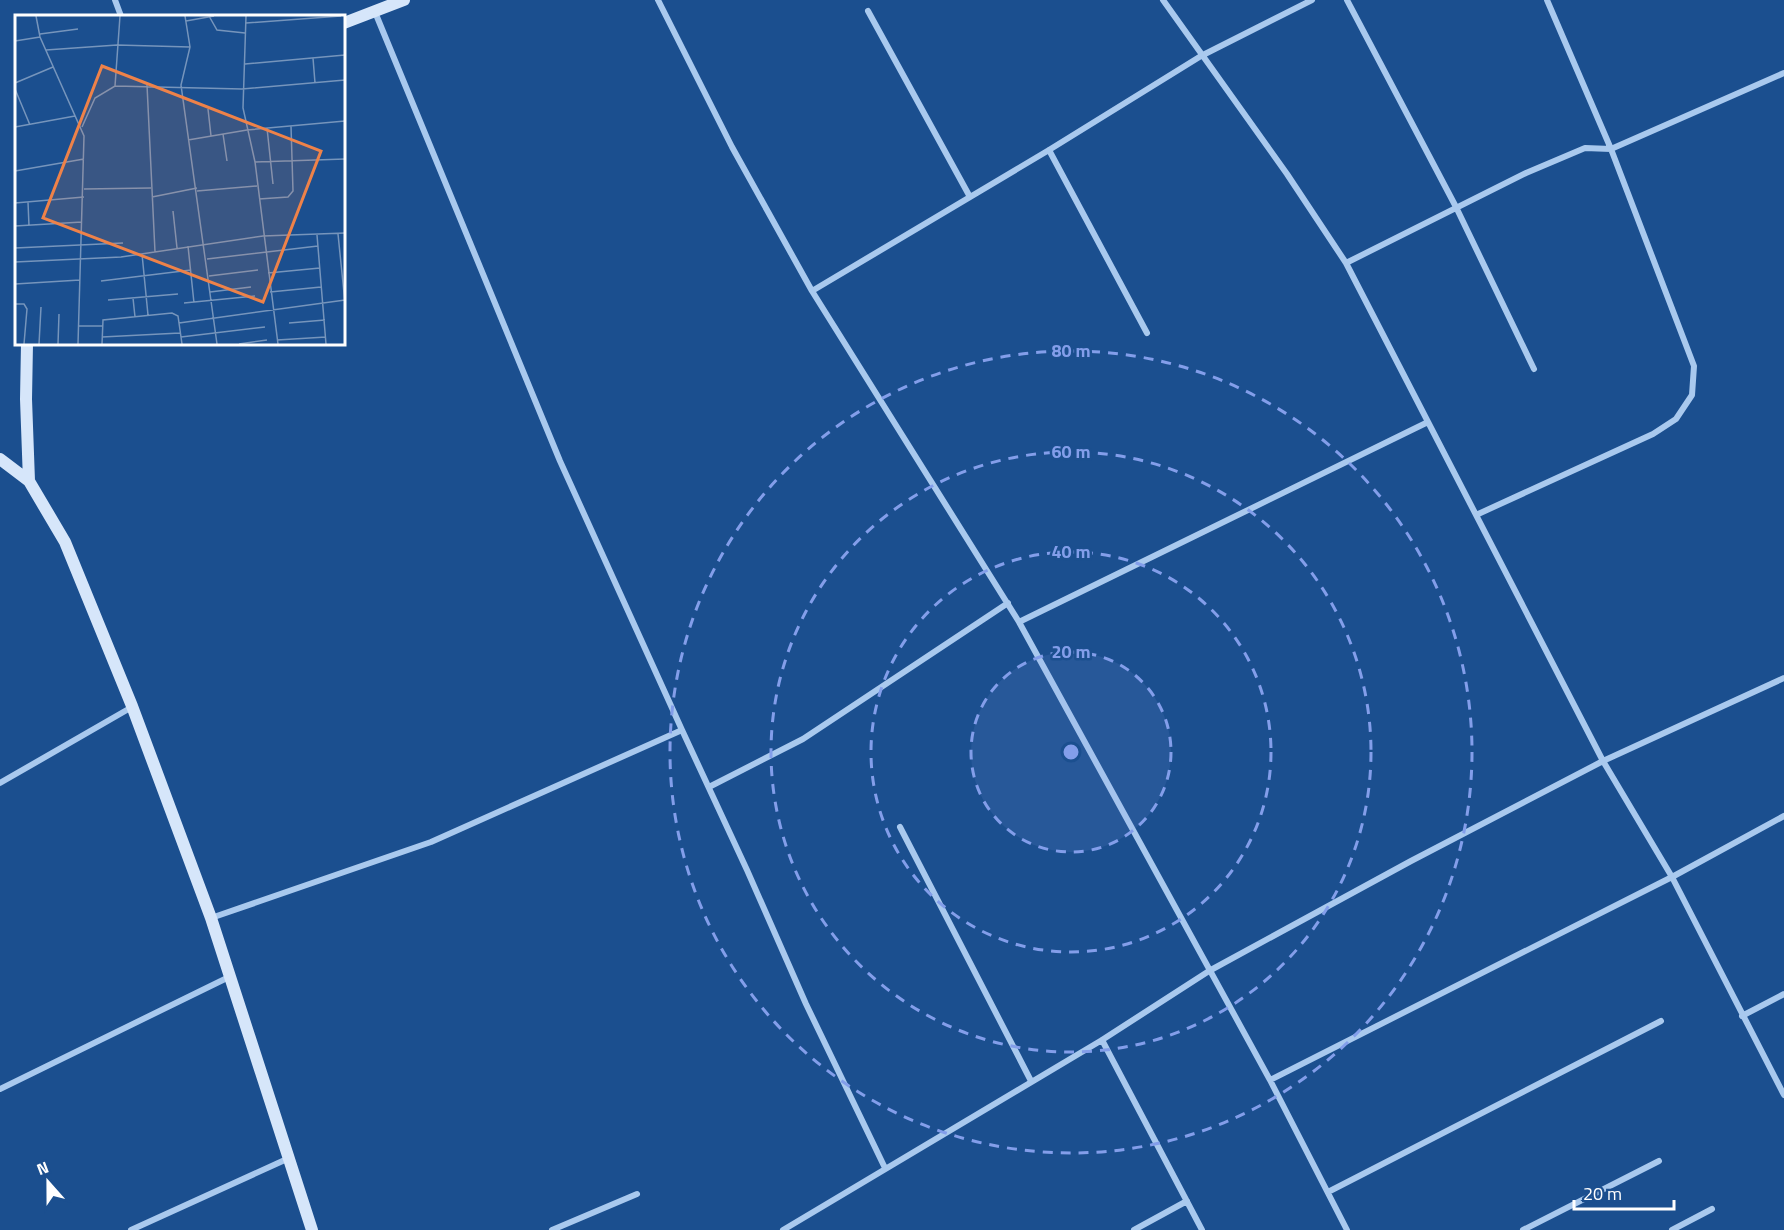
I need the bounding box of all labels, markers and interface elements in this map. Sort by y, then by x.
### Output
inset map [15,15,345,345]
text: 80 m [1051,337,1091,364]
text: 60 m [1051,438,1091,465]
text: 40 m [1051,538,1091,565]
text: 20 m [1051,638,1091,665]
centre of rings [1061,742,1081,762]
north arrow [18,1152,78,1212]
text: N [33,1155,52,1181]
scale bar [1574,1173,1674,1211]
text: 20 m [1583,1180,1622,1207]

